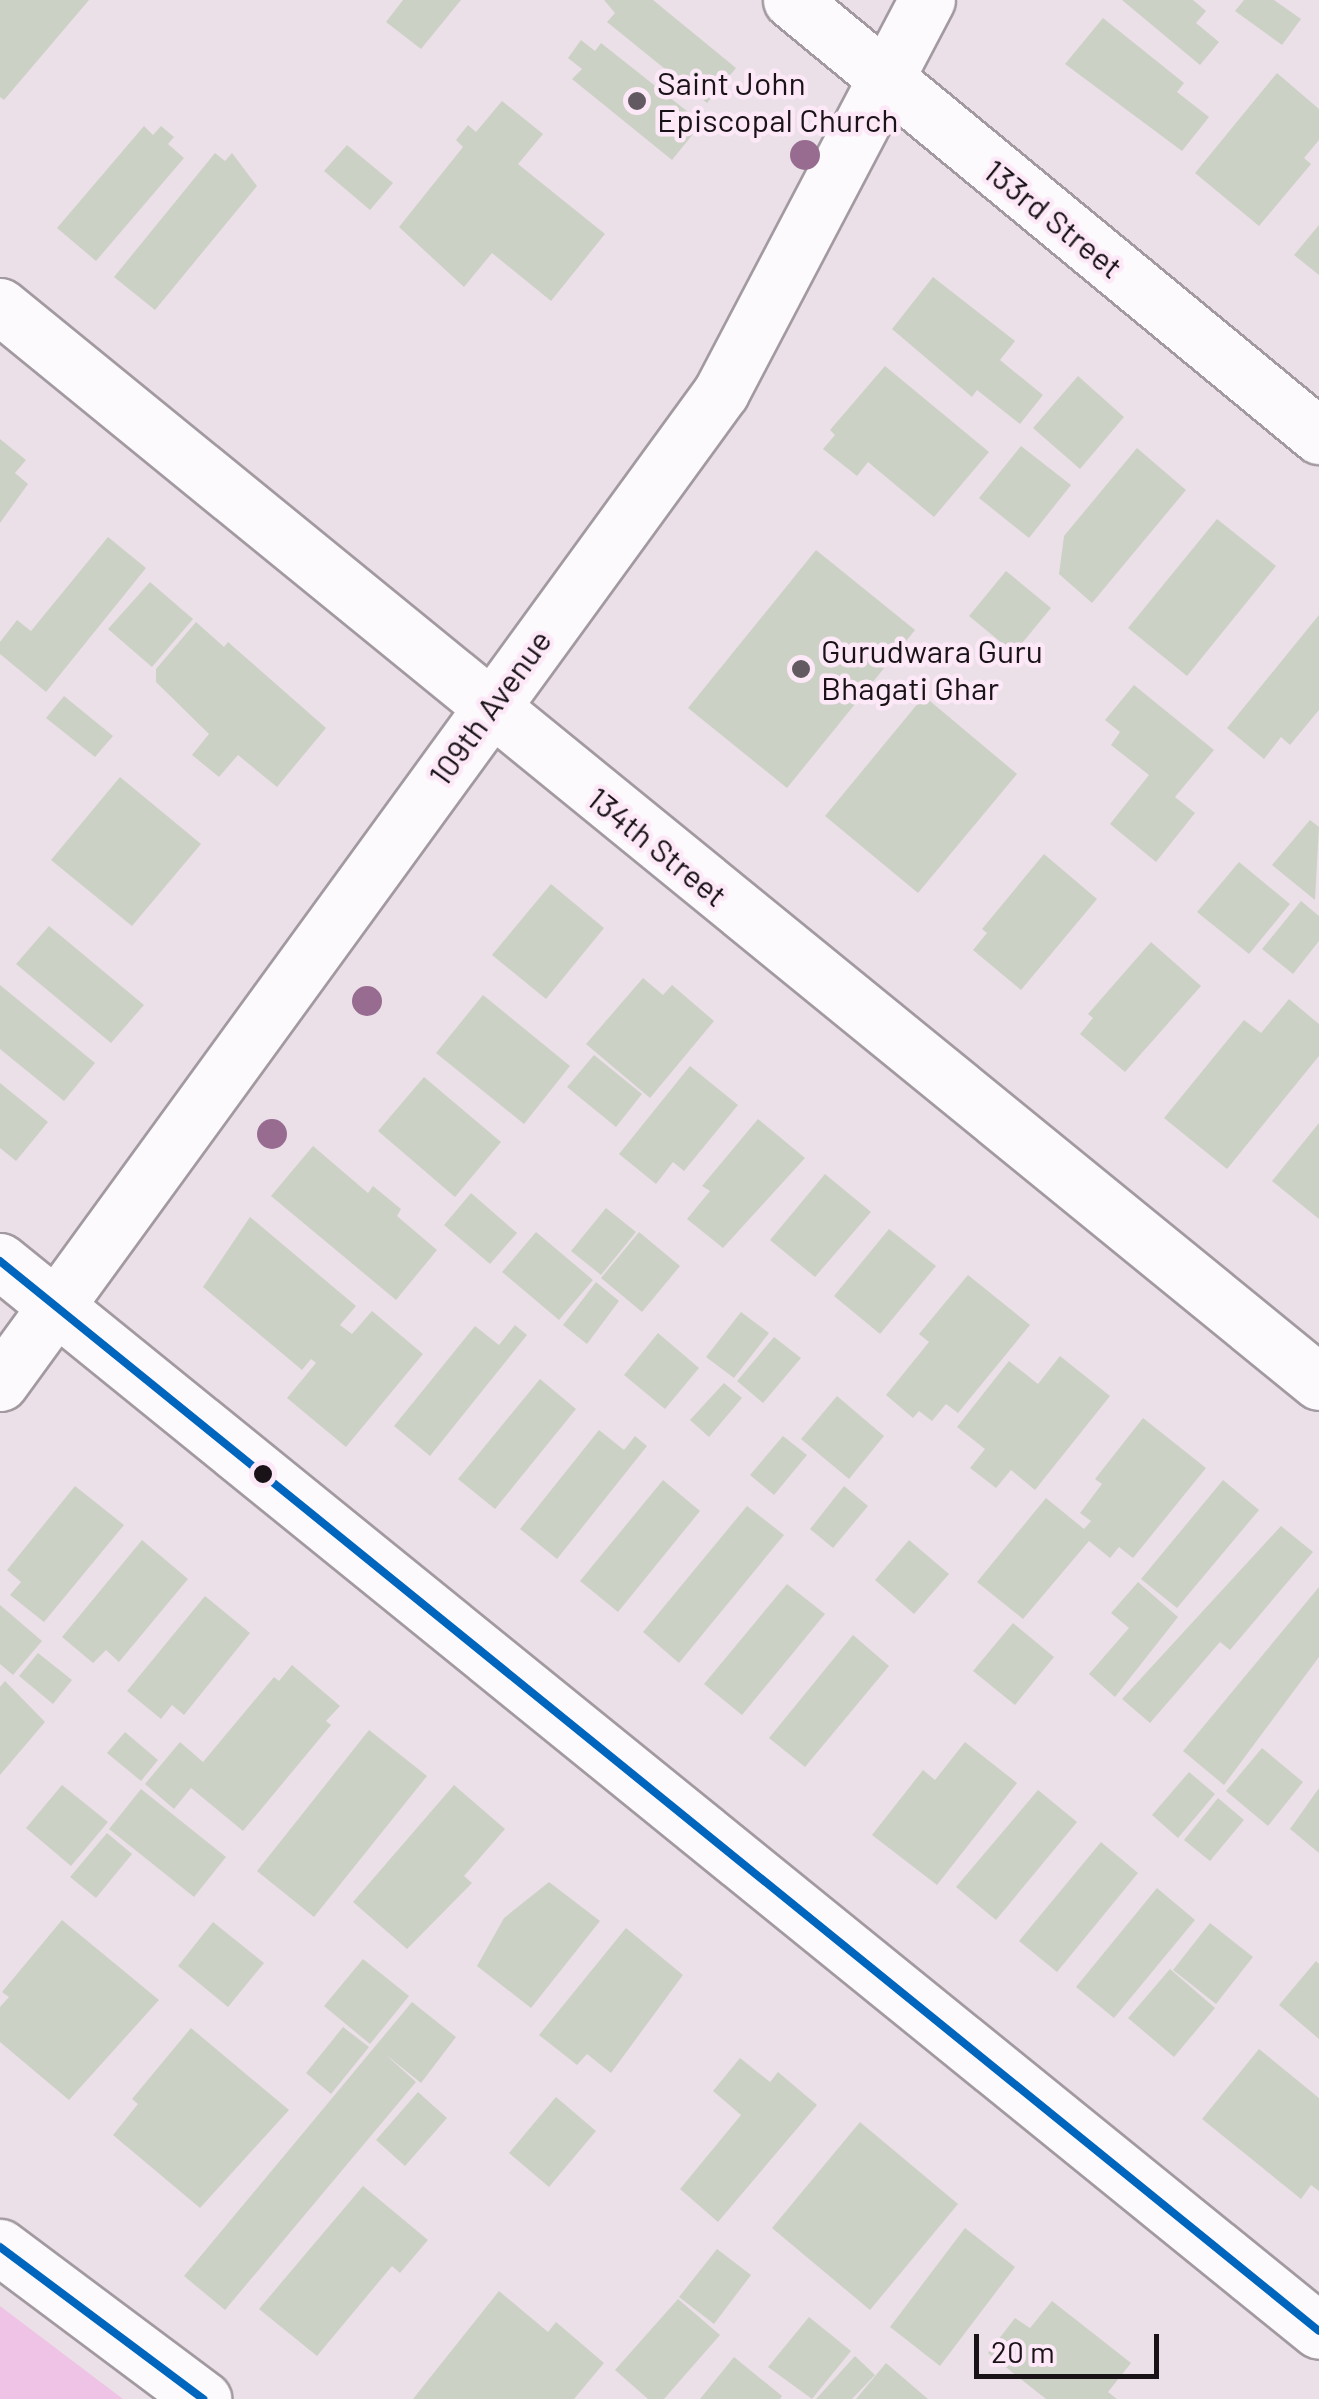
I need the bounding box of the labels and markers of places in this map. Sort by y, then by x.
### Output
place label: Saint John Episcopal Church [657,64,899,139]
marker: Saint John Episcopal Church [626,90,648,112]
place label: Gurudwara Guru Bhagati Ghar [821,632,1043,707]
marker: Gurudwara Guru Bhagati Ghar [790,658,812,680]
unlabelled marker [253,1464,273,1484]

